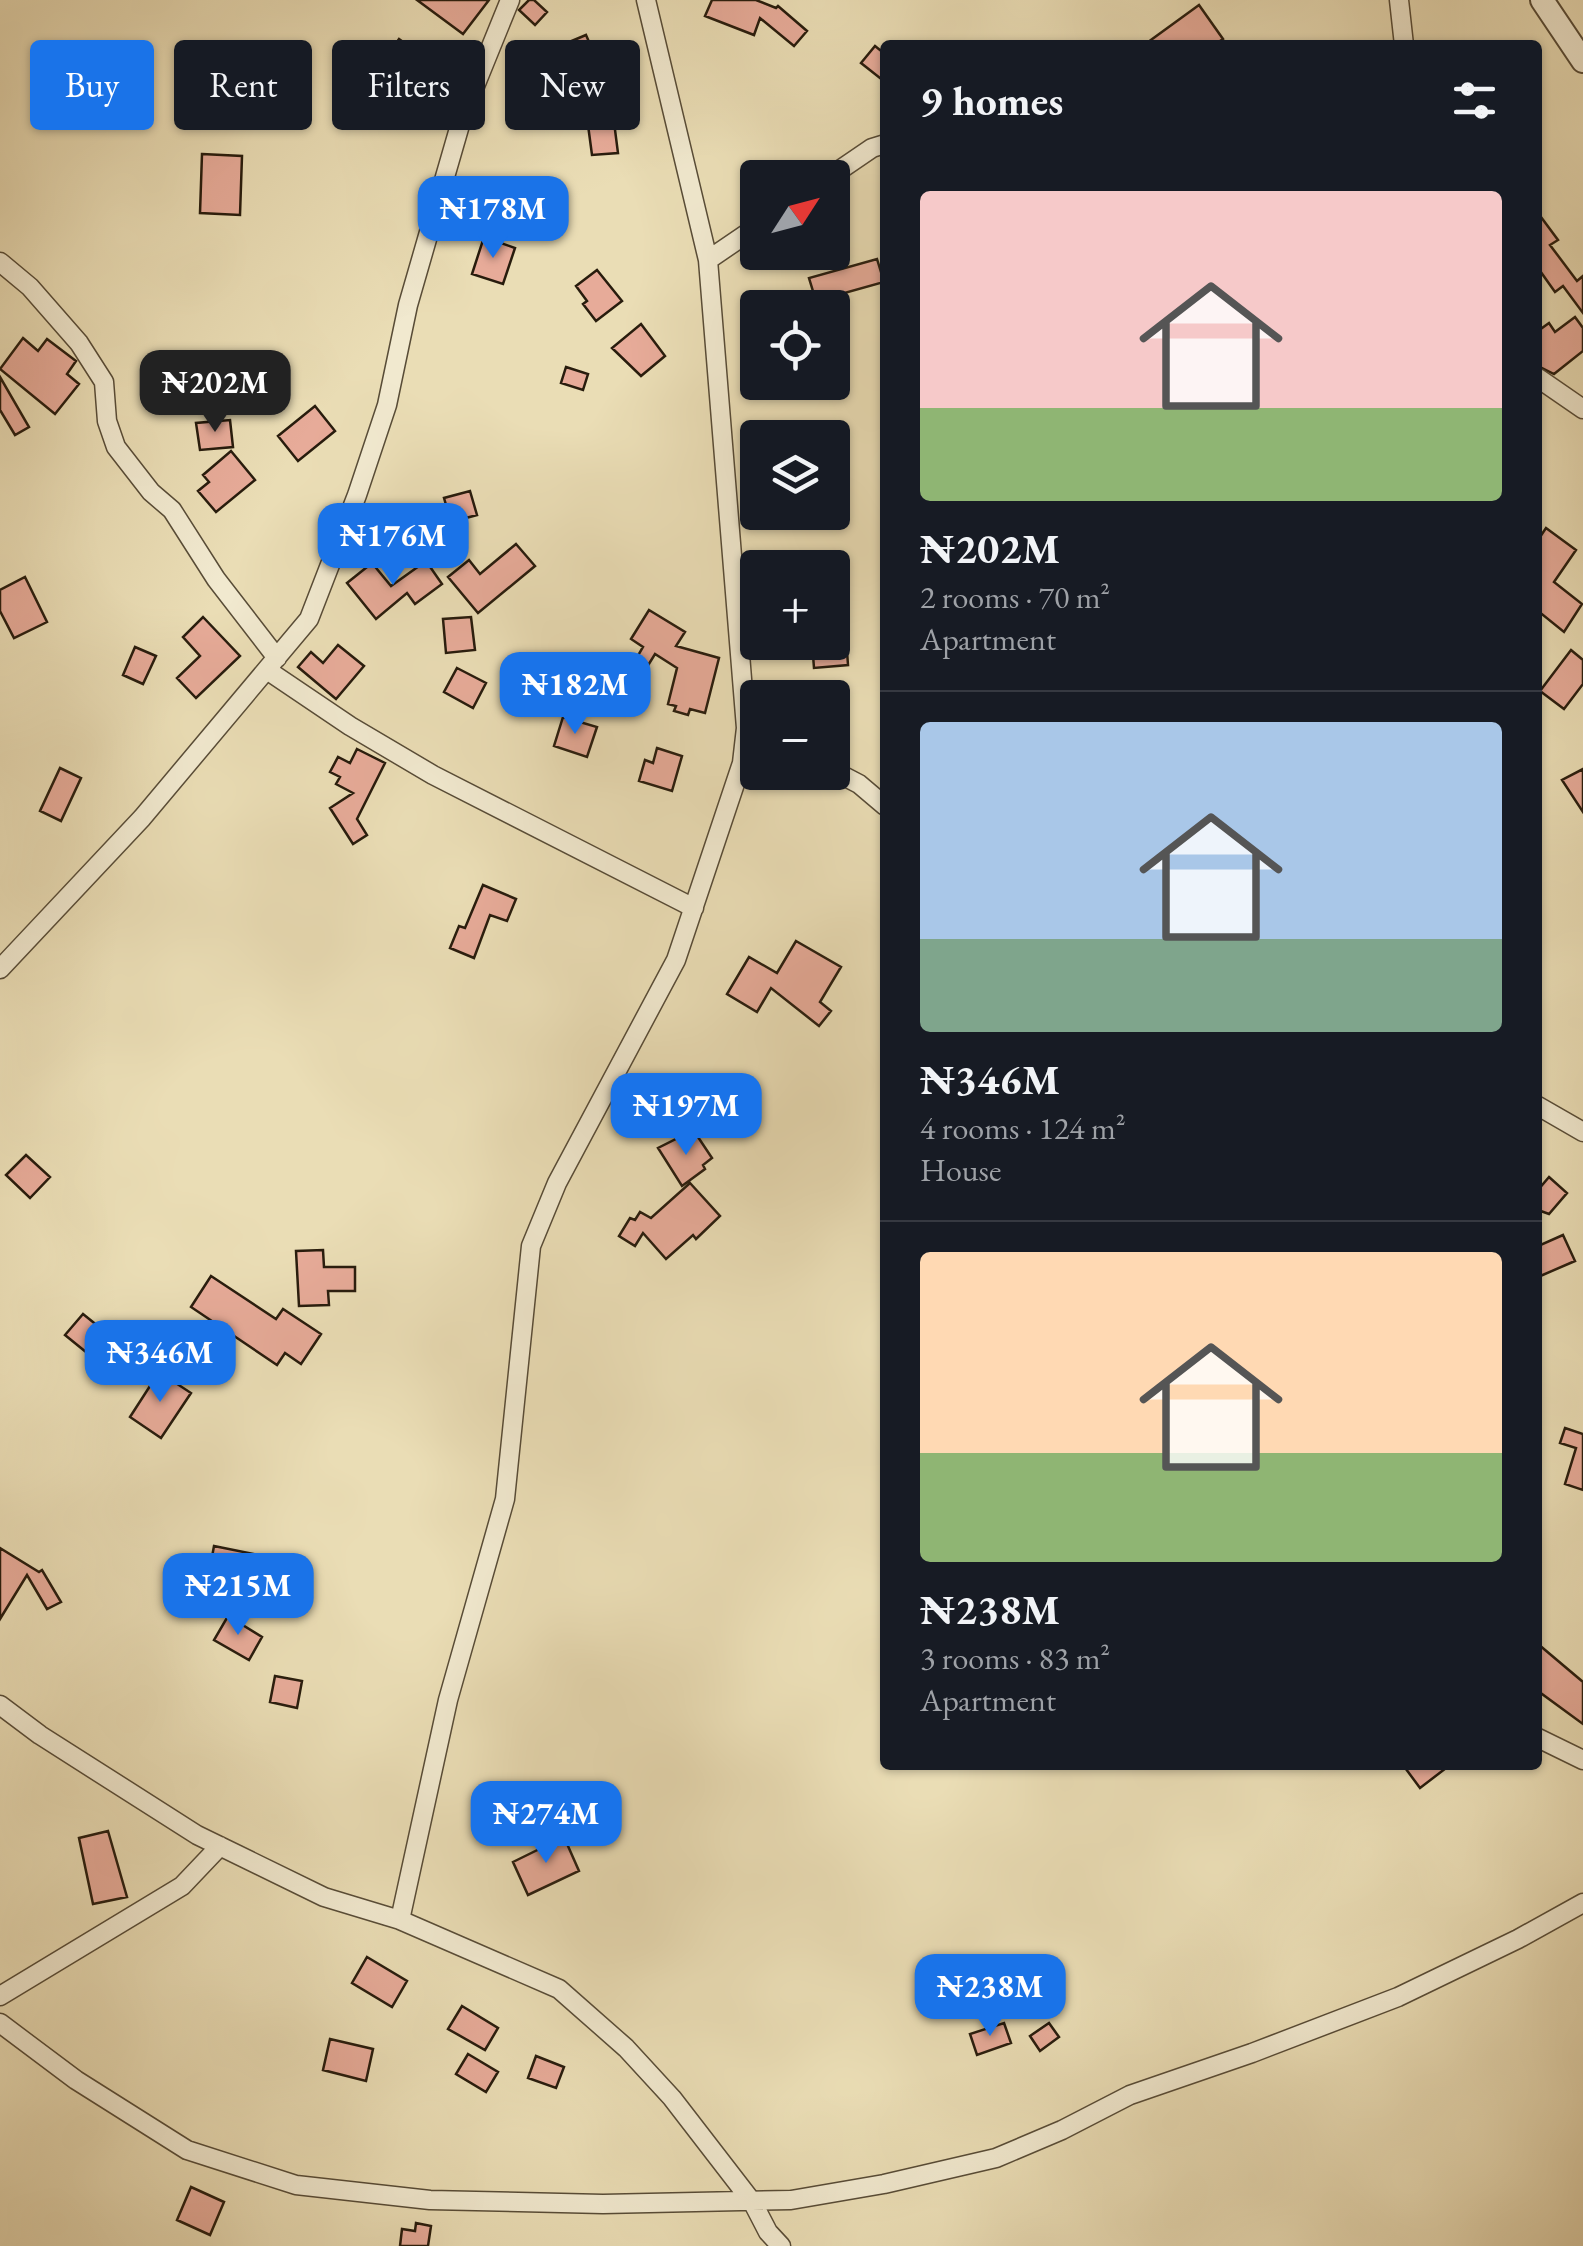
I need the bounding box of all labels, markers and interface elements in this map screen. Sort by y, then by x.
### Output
chip: Buy [30,40,154,130]
chip: Rent [174,40,312,130]
chip: Filters [332,40,485,130]
chip: New [505,40,640,130]
text: 9 homes [920,73,1063,128]
icon: filters [1447,73,1502,128]
north arrow [740,160,850,270]
map controls [740,160,850,790]
pin: ₦178M [423,176,563,261]
text: ₦178M [440,187,546,229]
icon: home [1121,256,1301,436]
button: locate [740,290,850,400]
pin: ₦202M [145,350,285,435]
text: ₦202M [162,361,268,403]
button: layers [740,420,850,530]
pin: ₦176M [323,503,463,588]
text: ₦176M [340,514,446,556]
text: ₦202M [920,521,1060,576]
button: + [740,550,850,660]
text: 2 rooms · 70 m² [920,576,1110,618]
text: Apartment [920,618,1056,660]
pin: ₦182M [505,652,645,737]
text: ₦182M [522,663,628,705]
button: − [740,680,850,790]
icon: home [1121,787,1301,967]
text: ₦346M [920,1052,1060,1107]
pin: ₦197M [616,1073,756,1158]
text: ₦197M [633,1084,739,1126]
text: 4 rooms · 124 m² [920,1107,1126,1149]
text: House [920,1149,1001,1191]
icon: home [1121,1317,1301,1497]
pin: ₦346M [90,1320,230,1405]
text: ₦346M [107,1331,213,1373]
pin: ₦215M [168,1553,308,1638]
text: ₦215M [185,1564,291,1606]
text: ₦238M [920,1582,1060,1637]
text: 3 rooms · 83 m² [920,1637,1110,1679]
text: Apartment [920,1679,1056,1721]
pin: ₦274M [476,1781,616,1866]
text: ₦274M [493,1792,599,1834]
pin: ₦238M [920,1954,1060,2039]
text: ₦238M [937,1965,1043,2007]

